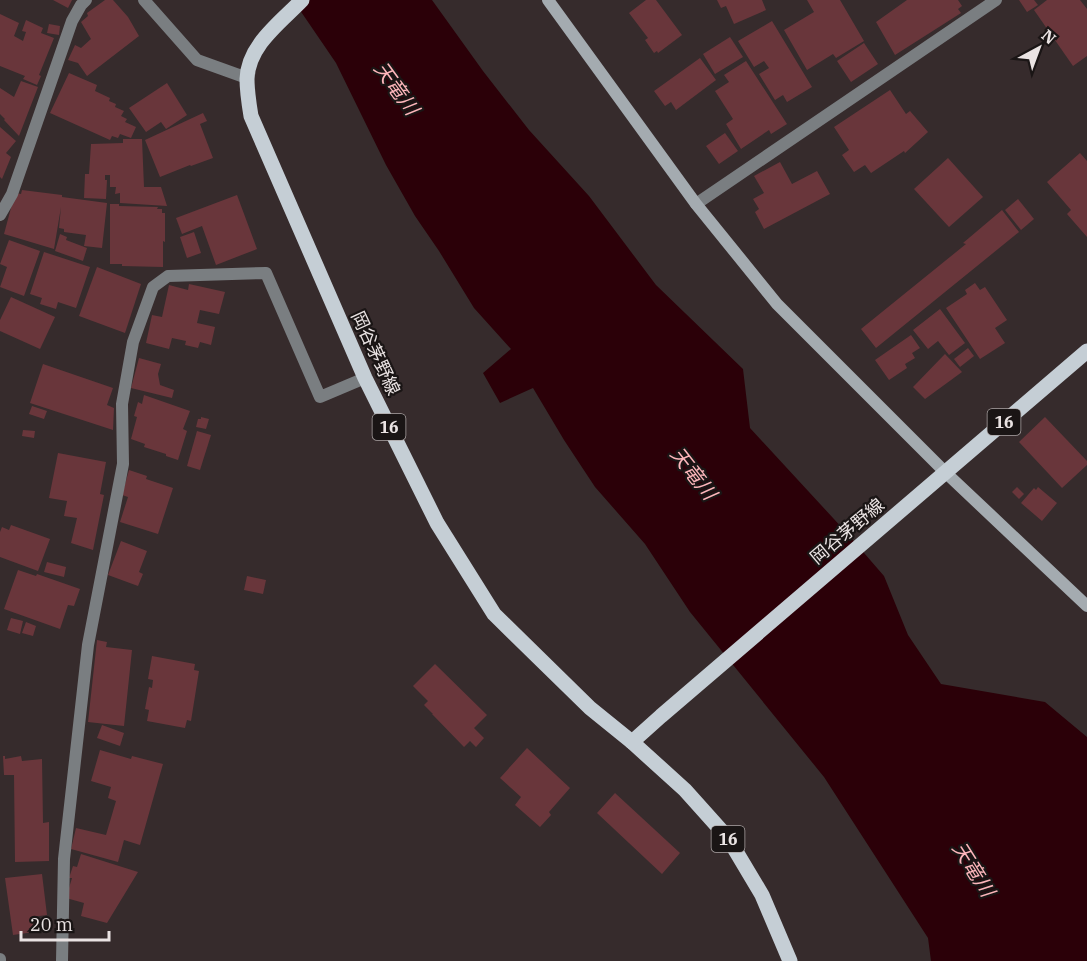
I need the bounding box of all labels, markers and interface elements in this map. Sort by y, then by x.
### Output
north arrow [1009,18,1069,78]
text: N [1038,25,1060,48]
water label: 天竜川 [368,56,427,122]
street label: 岡谷茅野線 [347,307,405,399]
road number: 16 [988,409,1020,435]
road number: 16 [372,414,406,440]
water label: 天竜川 [665,441,724,507]
street label: 岡谷茅野線 [805,493,889,569]
road number: 16 [712,826,744,852]
water label: 天竜川 [947,836,1002,903]
scale bar [21,904,110,942]
text: 20 m [30,913,73,936]

